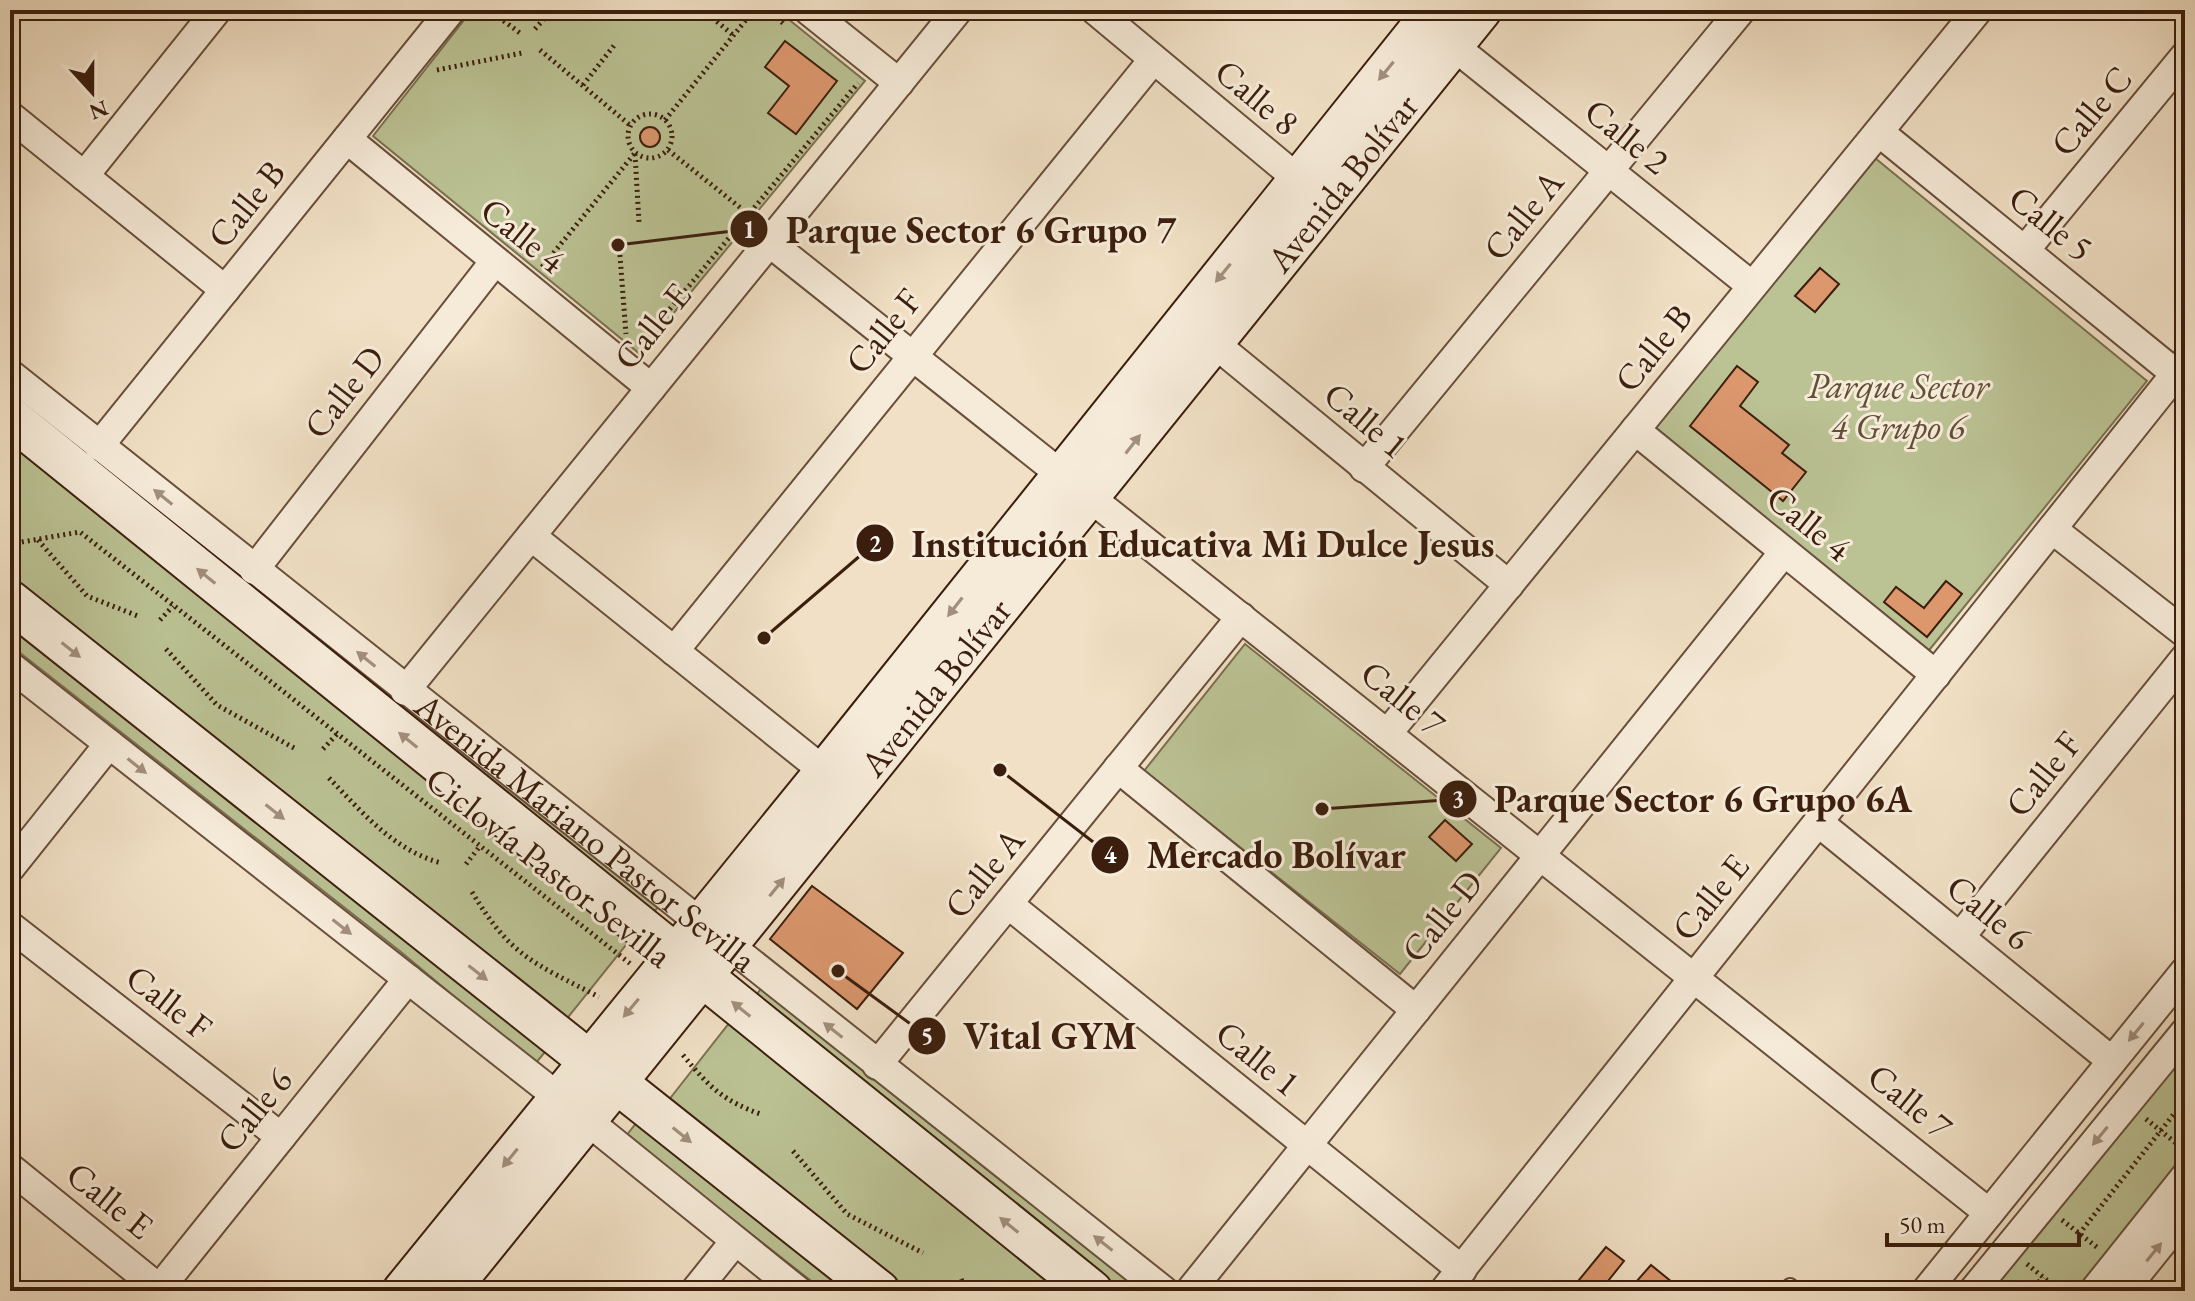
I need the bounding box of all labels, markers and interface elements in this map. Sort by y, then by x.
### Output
street label: Calle 8 [1205,48,1309,146]
north arrow [52,52,132,132]
street label: Calle C [2040,56,2142,166]
one-way arrow [1379,61,1395,81]
street label: Avenida Bolívar [1255,83,1428,282]
street label: Calle 2 [1575,88,1679,184]
text: N [85,93,112,127]
street label: Calle B [196,151,296,257]
street label: Calle A [1472,159,1574,270]
street label: Calle 5 [1999,175,2103,271]
street label: Calle 4 [471,187,576,284]
callout: Parque Sector 6 Grupo 7 [729,198,1192,260]
text: Parque Sector 6 Grupo 7 [786,205,1177,254]
text: 1 [743,214,755,245]
one-way arrow [1215,263,1232,283]
street label: Calle E [603,273,701,379]
street label: Calle F [834,279,932,383]
street label: Calle B [1603,295,1703,401]
street label: Calle D [293,336,395,448]
park label: Parque Sector 4 Grupo 6 [1807,362,1991,450]
street label: Calle 1 [1314,371,1418,469]
one-way arrow [1124,434,1141,454]
street label: Calle 4 [1757,475,1862,572]
one-way arrow [153,489,173,506]
callout: Institución Educativa Mi Dulce Jesus [855,512,1510,574]
text: Institución Educativa Mi Dulce Jesus [911,519,1495,568]
text: 2 [869,528,882,559]
one-way arrow [196,568,216,585]
street label: Avenida Bolívar [848,588,1021,787]
one-way arrow [948,597,964,617]
one-way arrow [61,641,81,658]
street label: Calle 7 [1351,650,1456,747]
one-way arrow [356,652,376,668]
street label: Avenida Mariano Pastor Sevilla [405,681,767,983]
street label: Calle F [1994,722,2092,826]
one-way arrow [398,732,418,749]
street label: Ciclovía Pastor Sevilla [416,756,682,978]
one-way arrow [127,757,147,774]
callout: Parque Sector 6 Grupo 6A [1438,768,1928,830]
text: Parque Sector 6 Grupo 6A [1494,774,1913,823]
text: 3 [1452,783,1464,814]
one-way arrow [265,803,285,819]
street label: Calle A [933,817,1035,928]
callout: Mercado Bolívar [1090,824,1422,886]
text: Mercado Bolívar [1146,830,1406,879]
text: 4 [1104,839,1117,870]
street label: Calle E [1661,844,1759,950]
street label: Calle D [1391,860,1493,972]
street label: Calle 6 [1937,864,2041,960]
one-way arrow [768,877,784,897]
one-way arrow [332,918,352,934]
street label: Calle F [116,954,222,1050]
one-way arrow [468,965,488,981]
one-way arrow [623,998,640,1018]
one-way arrow [731,1001,751,1018]
callout: Vital GYM [907,1005,1153,1067]
street label: Calle 1 [1206,1010,1310,1106]
text: Vital GYM [963,1011,1137,1060]
text: 5 [921,1020,933,1051]
one-way arrow [823,1022,843,1039]
one-way arrow [2128,1022,2145,1042]
street label: Calle 7 [1858,1053,1963,1150]
street label: Calle 6 [206,1058,302,1162]
one-way arrow [672,1126,692,1142]
one-way arrow [2092,1126,2109,1146]
one-way arrow [502,1148,518,1168]
street label: Calle E [57,1151,163,1249]
scale bar [1887,1197,2079,1247]
text: 50 m [1899,1209,1946,1240]
one-way arrow [999,1217,1019,1233]
one-way arrow [1093,1235,1113,1251]
one-way arrow [2145,1243,2162,1263]

